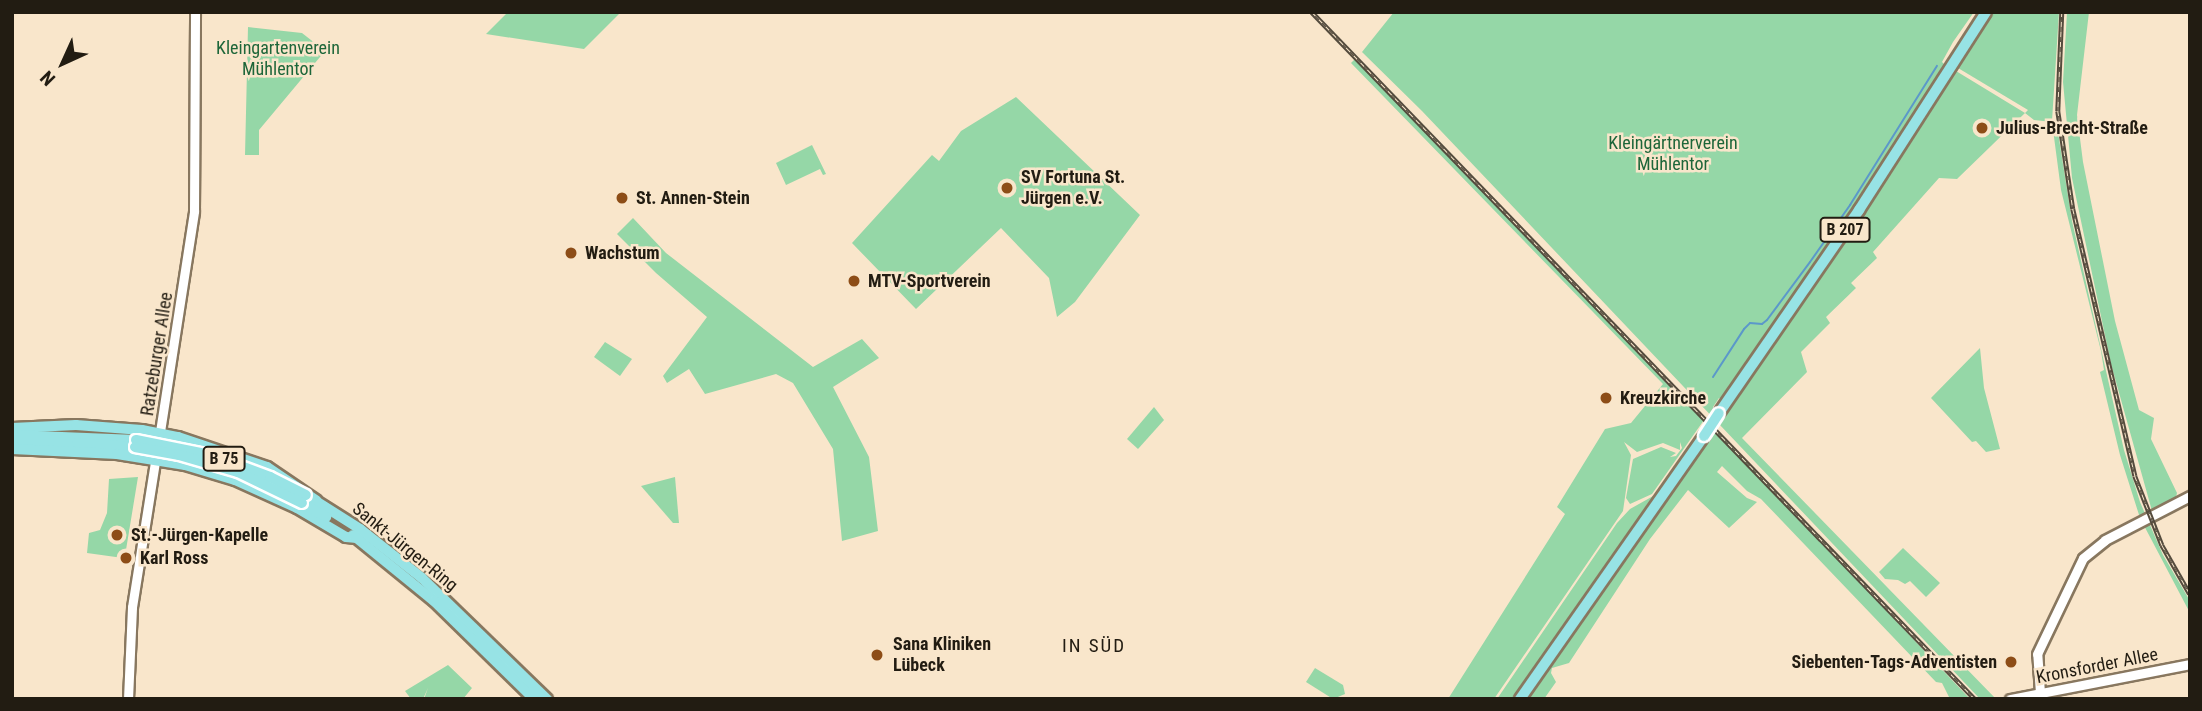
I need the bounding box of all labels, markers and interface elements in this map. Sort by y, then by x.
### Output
north arrow [28,28,98,98]
park label: Kleingartenverein Mühlentor [216,38,340,80]
text: N [36,66,60,90]
place label: Julius-Brecht-Straße [1996,117,2148,139]
marker: Julius-Brecht-Straße [1974,120,1990,136]
park label: Kleingärtnerverein Mühlentor [1608,133,1738,176]
place label: SV Fortuna St. Jürgen e.V. [1021,167,1125,210]
marker: SV Fortuna St. Jürgen e.V. [999,180,1015,196]
place label: St. Annen-Stein [636,187,750,209]
marker: St. Annen-Stein [614,190,630,206]
road number: B 207 [1819,218,1871,242]
place label: Wachstum [585,242,660,264]
marker: Wachstum [563,245,579,261]
place label: MTV-Sportverein [868,270,991,292]
marker: MTV-Sportverein [846,273,862,289]
street label: Ratzeburger Allee [137,291,177,417]
place label: Kreuzkirche [1620,387,1706,409]
marker: Kreuzkirche [1598,390,1614,406]
road number: B 75 [201,446,247,472]
street label: Sankt-Jürgen-Ring [348,498,462,596]
place label: St.-Jürgen-Kapelle [131,524,268,546]
marker: St.-Jürgen-Kapelle [109,527,125,543]
place label: Karl Ross [140,547,208,569]
marker: Karl Ross [118,550,134,566]
place label: Sana Kliniken Lübeck [893,634,991,676]
district label: IN SÜD [1063,635,1125,657]
street label: Kronsforder Allee [2034,644,2160,688]
marker: Sana Kliniken Lübeck [867,645,887,665]
place label: Siebenten-Tags-Adventisten [1791,651,1997,673]
marker: Siebenten-Tags-Adventisten [2003,654,2019,670]

